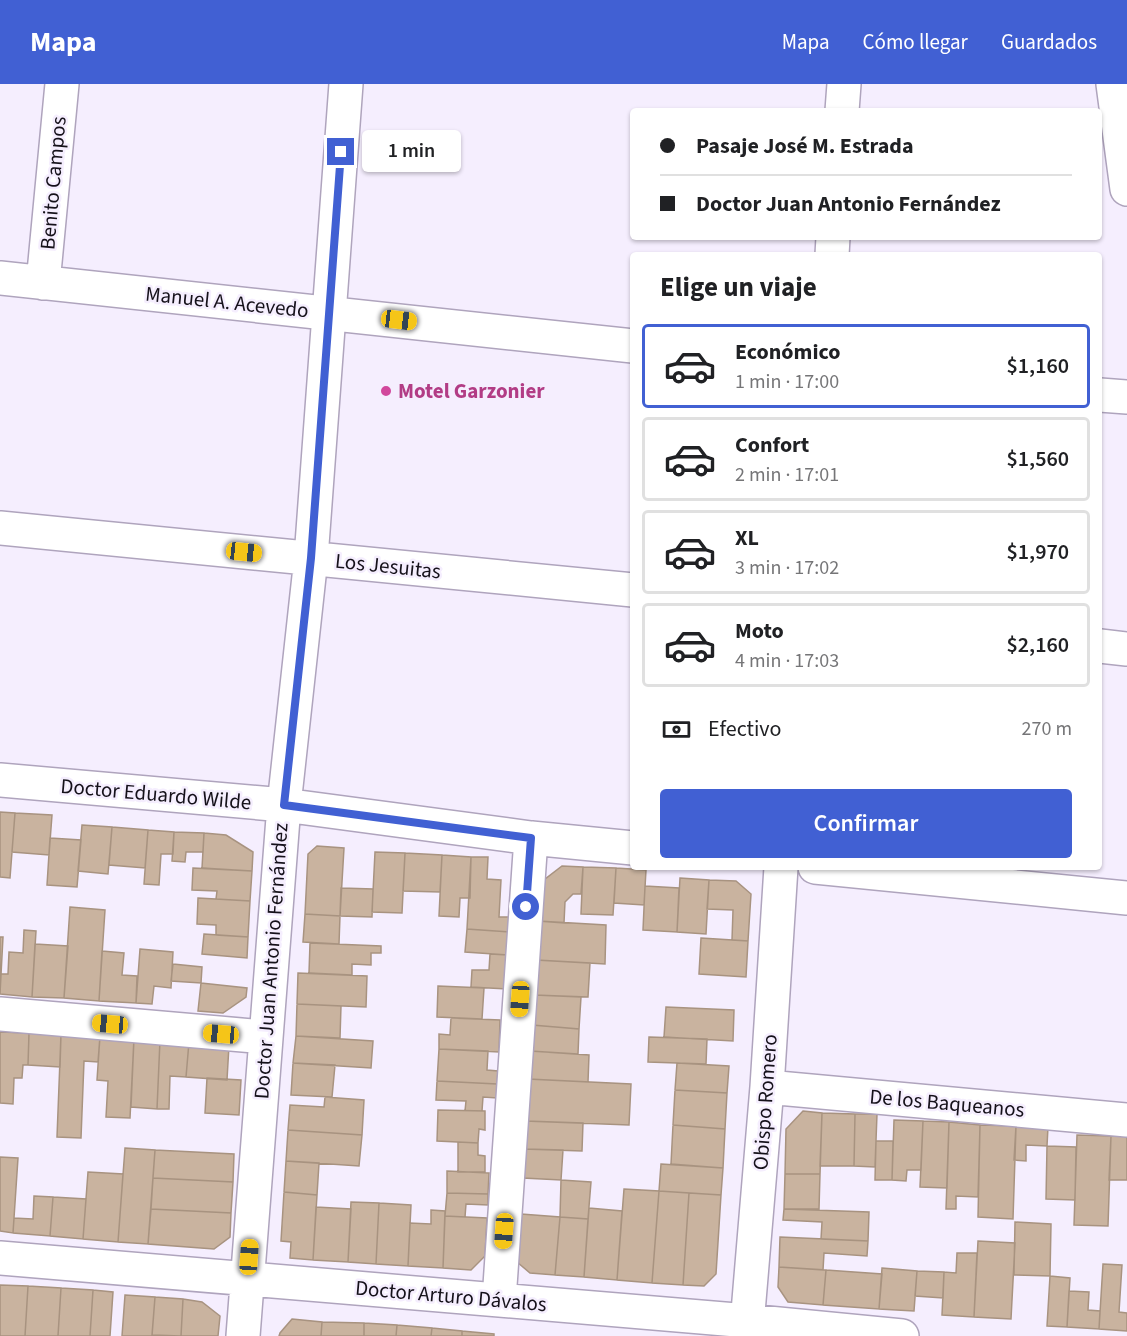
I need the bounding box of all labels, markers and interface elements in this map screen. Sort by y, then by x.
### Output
text: Mapa [30,22,97,62]
text: Mapa [782,27,830,57]
text: Cómo llegar [863,27,968,57]
text: Guardados [1001,27,1097,57]
street label: Benito Campos [32,115,74,251]
text: Pasaje José M. Estrada [696,130,914,162]
callout: 1 min [362,131,461,173]
text: 1 min [388,137,435,165]
route end [327,138,354,165]
text: Doctor Juan Antonio Fernández [696,188,1001,220]
text: Elige un viaje [660,268,817,307]
street label: Manuel A. Acevedo [144,279,310,325]
car [380,309,418,331]
text: Económico [735,336,840,368]
icon: car [663,339,717,393]
text: $1,160 [1007,350,1069,382]
text: 1 min · 17:00 [735,368,839,396]
place label: Motel Garzonier [398,376,545,406]
marker: Motel Garzonier [379,384,393,398]
text: Confort [735,429,809,461]
icon: car [663,432,717,486]
text: $1,560 [1007,443,1069,475]
text: 2 min · 17:01 [735,461,839,489]
text: XL [735,522,759,554]
icon: car [663,525,717,579]
text: $1,970 [1007,536,1069,568]
car [225,541,263,563]
street label: Los Jesuitas [334,546,443,586]
text: 3 min · 17:02 [735,554,839,582]
text: Moto [735,615,784,647]
icon: car [663,618,717,672]
text: $2,160 [1007,629,1069,661]
text: 4 min · 17:03 [735,647,839,675]
icon: cash [660,713,693,746]
text: Efectivo [708,713,782,745]
text: 270 m [1022,715,1072,743]
street label: Doctor Eduardo Wilde [59,771,253,817]
button: Confirmar [660,789,1072,858]
street label: Doctor Juan Antonio Fernández [246,822,296,1100]
route start [512,893,539,920]
car [510,980,530,1018]
car [91,1013,129,1035]
car [202,1023,240,1045]
street label: Obispo Romero [745,1033,785,1171]
street label: De los Baqueanos [868,1081,1026,1125]
car [494,1212,514,1250]
car [239,1238,259,1276]
street label: Doctor Arturo Dávalos [354,1273,548,1319]

